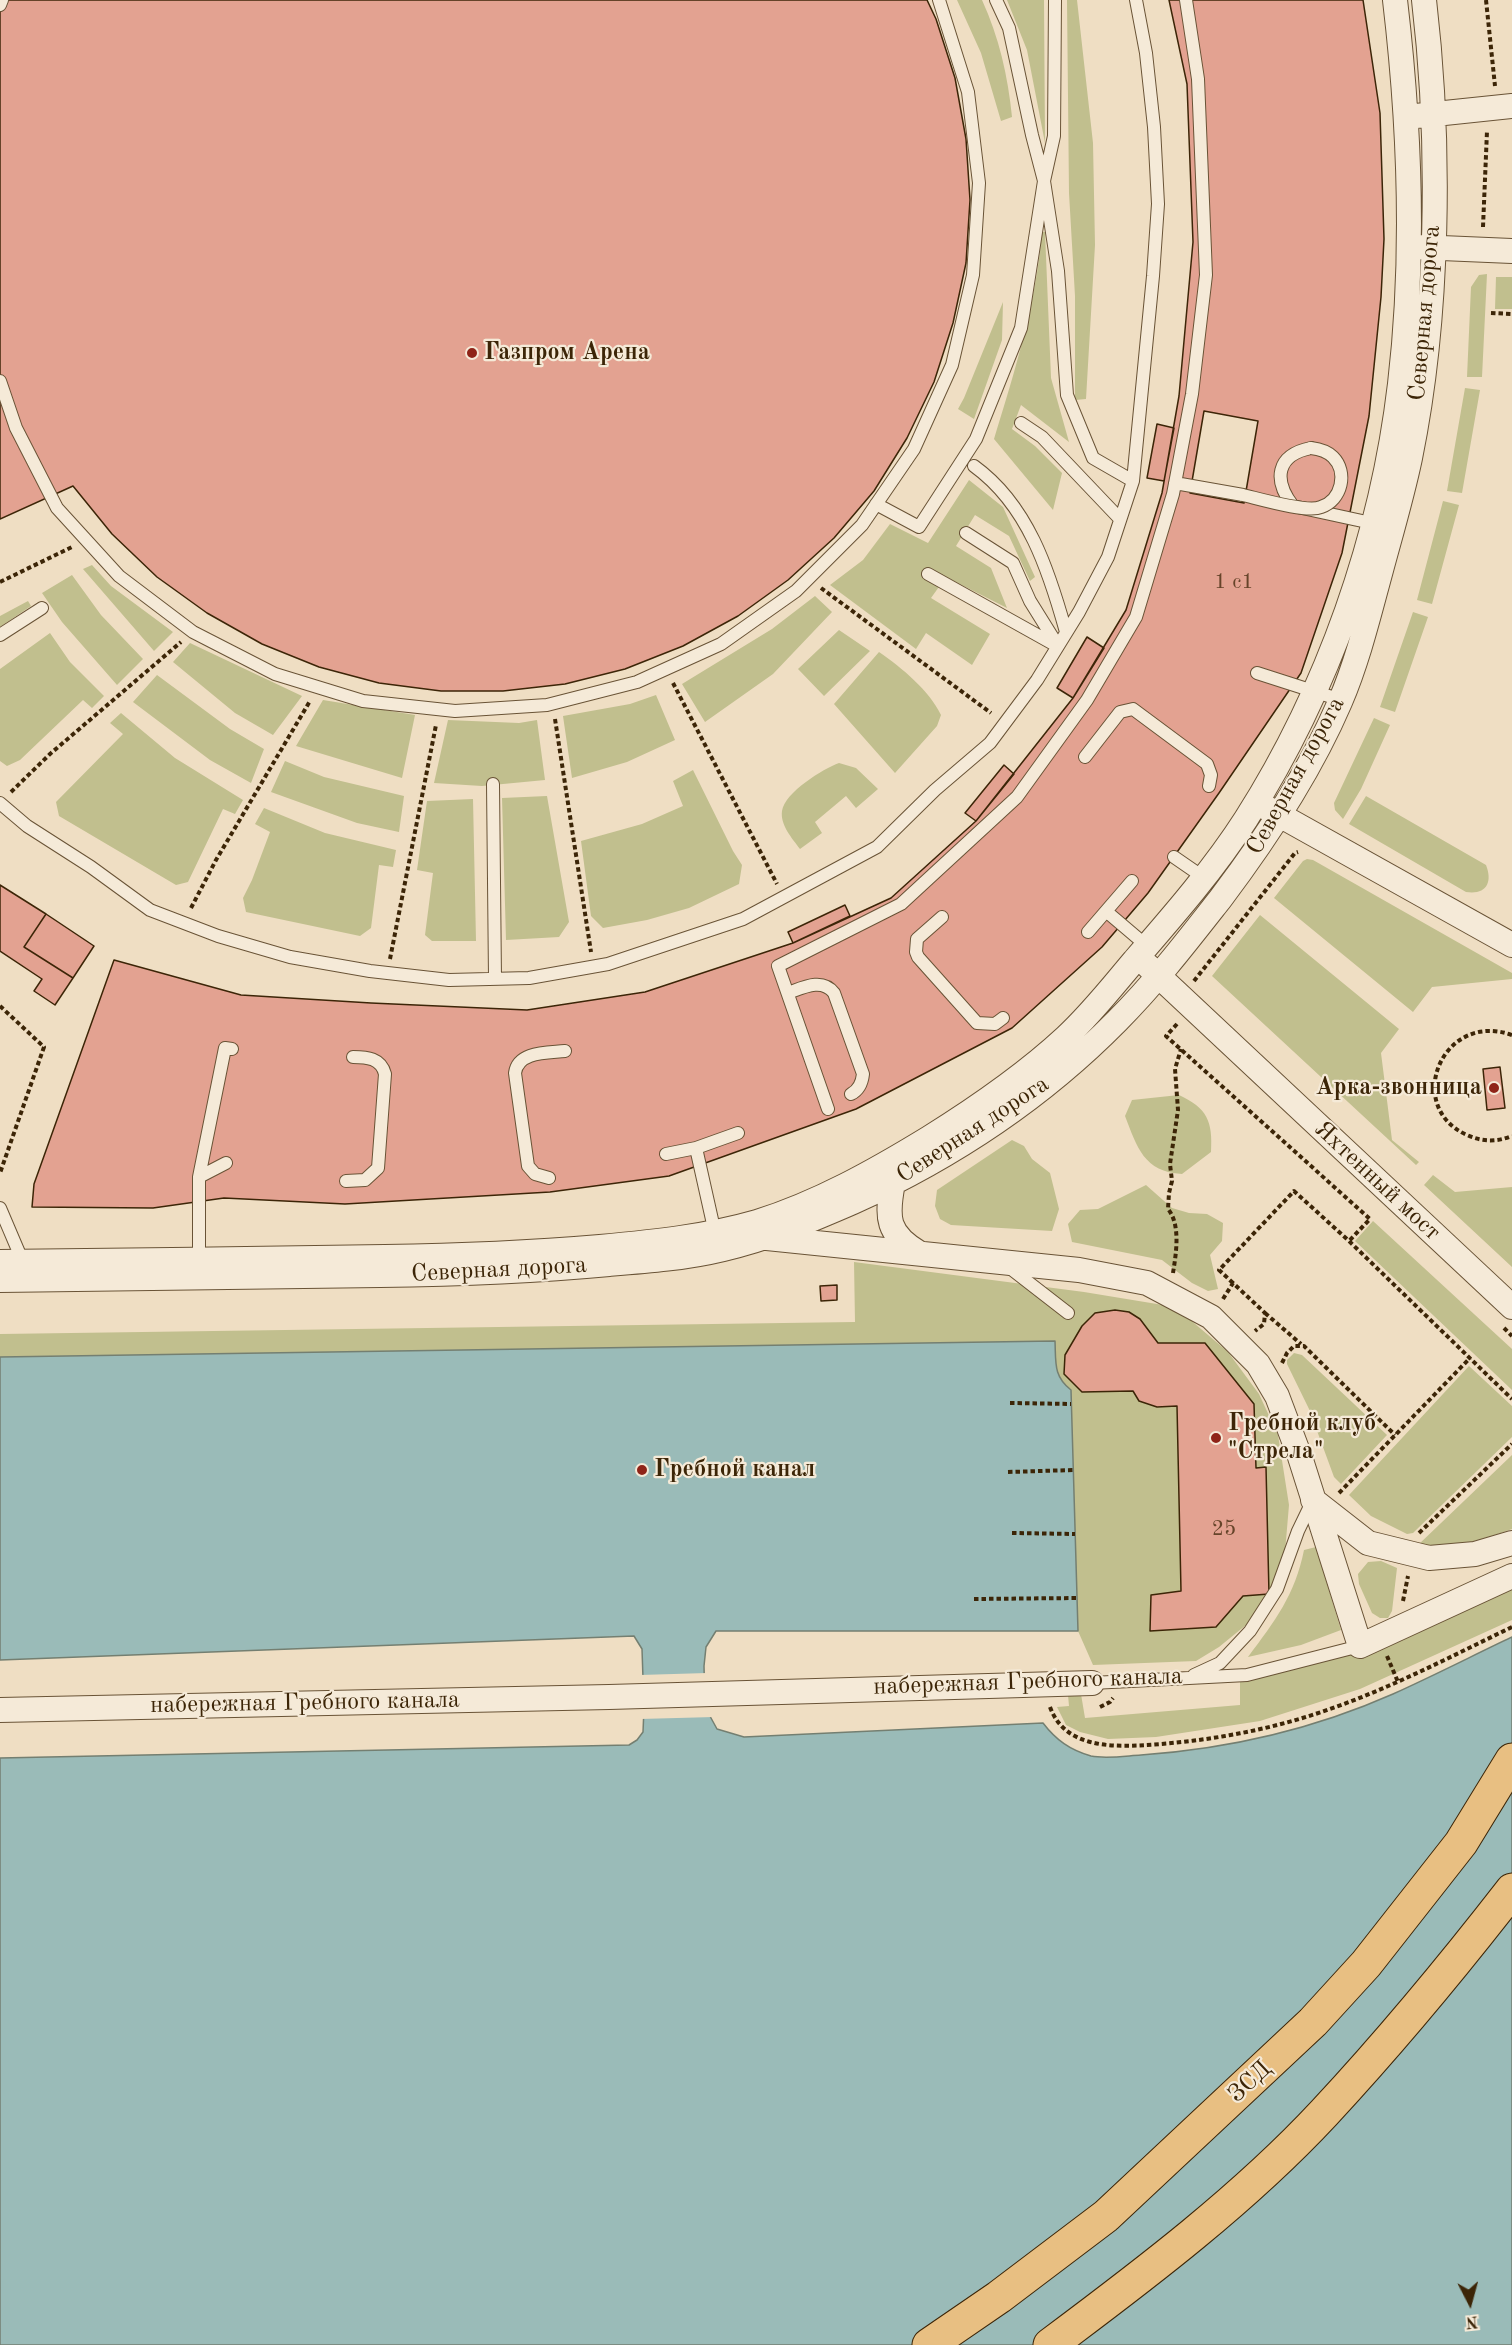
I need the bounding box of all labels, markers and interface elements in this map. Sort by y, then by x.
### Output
street label: Северная дорога [1403,224,1447,402]
place label: Газпром Арена [484,339,650,367]
marker: Газпром Арена [465,346,479,360]
house number: 1 с1 [1214,569,1254,595]
street label: Северная дорога [1241,692,1351,860]
street label: Северная дорога [891,1070,1055,1190]
place label: Арка-звонница [1315,1074,1482,1102]
marker: Арка-звонница [1487,1081,1501,1095]
street label: Яхтенный мост [1308,1115,1446,1247]
street label: Северная дорога [410,1251,588,1289]
place label: Гребной клуб "Стрела" [1228,1410,1376,1466]
marker: Гребной клуб "Стрела" [1209,1431,1223,1445]
place label: Гребной канал [654,1456,815,1484]
marker: Гребной канал [635,1463,649,1477]
house number: 25 [1212,1516,1236,1542]
street label: набережная Гребного канала [873,1662,1183,1702]
street label: набережная Гребного канала [150,1686,460,1720]
street label: ЗСД [1222,2055,1278,2109]
north arrow [1440,2273,1500,2333]
text: N [1465,2312,1479,2329]

